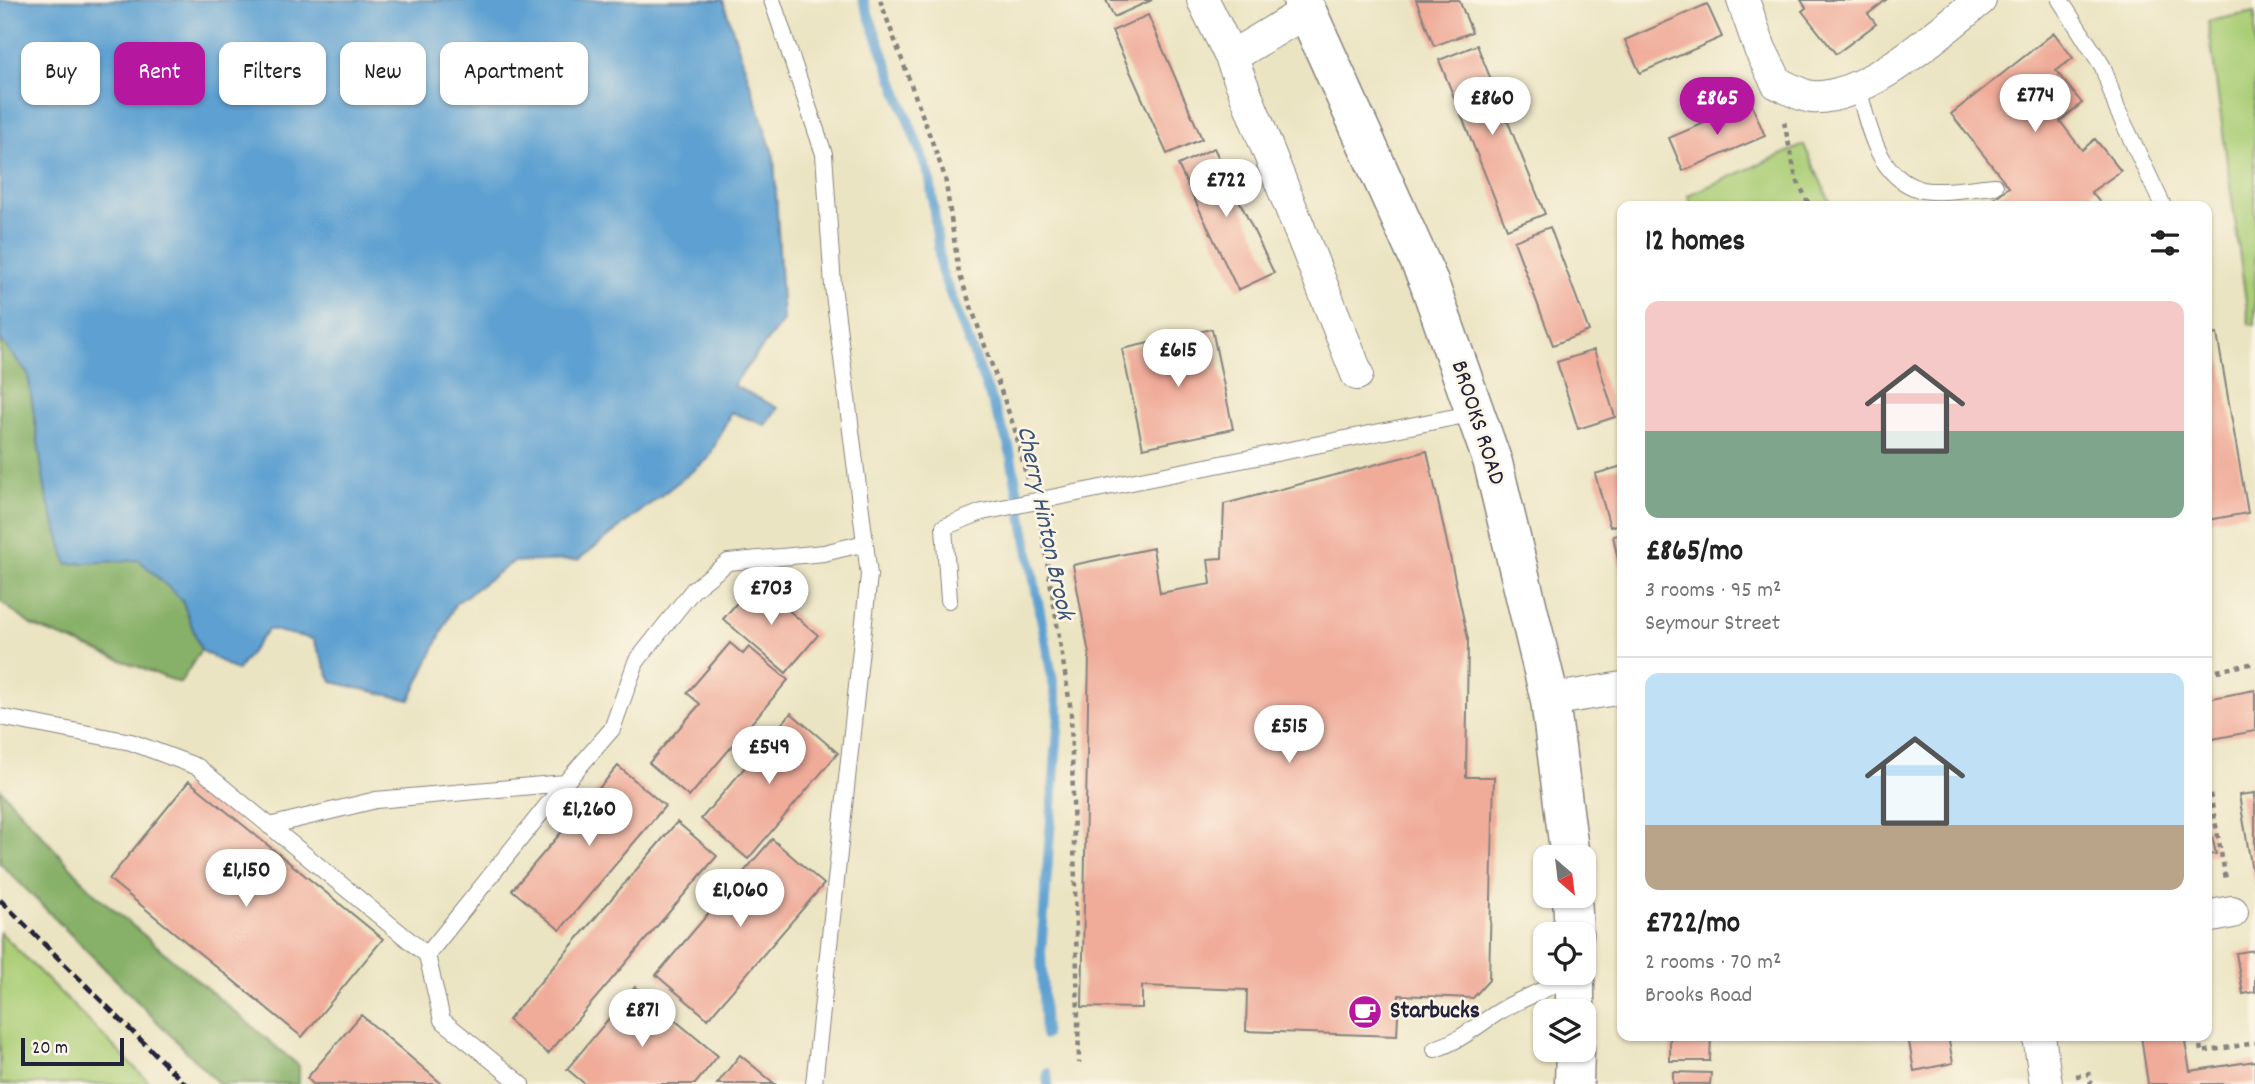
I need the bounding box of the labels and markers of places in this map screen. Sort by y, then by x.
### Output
pin: £774 [1994,74,2076,134]
pin: £860 [1451,78,1533,137]
pin: £865 [1676,78,1758,137]
pin: £722 [1185,160,1267,219]
pin: £615 [1137,330,1219,389]
pin: £703 [730,568,812,627]
pin: £515 [1248,706,1330,765]
pin: £549 [728,726,810,786]
pin: £1,260 [532,788,646,848]
pin: £1,150 [189,850,303,909]
pin: £1,060 [683,870,797,929]
pin: £871 [601,990,683,1049]
cafe icon: Starbucks [1346,993,1384,1031]
place label: Starbucks [1390,995,1480,1029]

